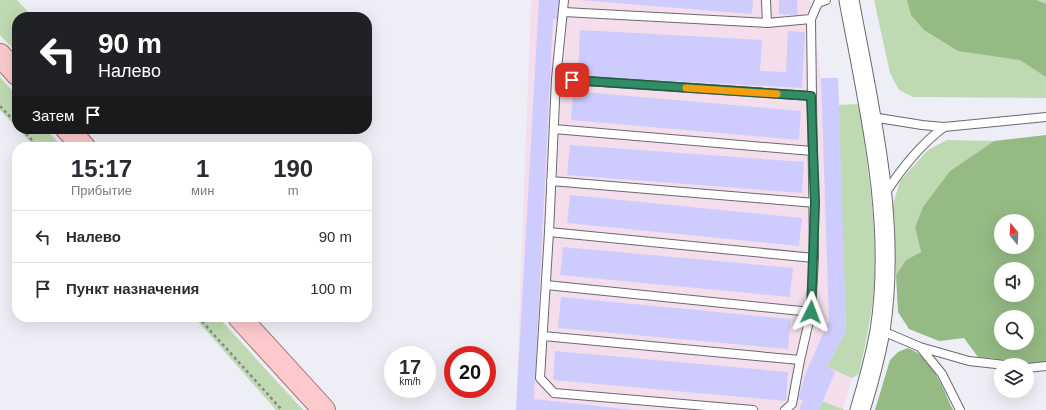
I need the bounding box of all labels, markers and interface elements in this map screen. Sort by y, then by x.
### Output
icon: left [32,28,84,80]
text: 90 m [98,28,162,59]
text: Налево [98,61,161,81]
pin [555,63,589,97]
icon: arrive [561,69,583,91]
icon: arrive [82,104,104,126]
text: Затем [32,107,74,124]
text: 15:17 [71,155,132,182]
text: 1 [196,155,209,182]
text: 190 [273,155,313,182]
text: Прибытие [71,183,132,198]
text: мин [191,183,214,198]
text: m [288,183,299,198]
north arrow [994,214,1034,254]
map controls [994,214,1034,398]
icon: left [32,226,54,248]
text: Налево [66,228,121,245]
text: 90 m [319,228,352,245]
button: sound [994,262,1034,302]
icon: arrive [32,278,54,300]
text: Пункт назначения [66,280,199,297]
text: 100 m [310,280,352,297]
position arrow [790,291,832,333]
button: search [994,310,1034,350]
speed limit sign: 20 [444,346,496,398]
text: 17 [399,356,421,378]
button: layers [994,358,1034,398]
text: km/h [399,376,421,387]

